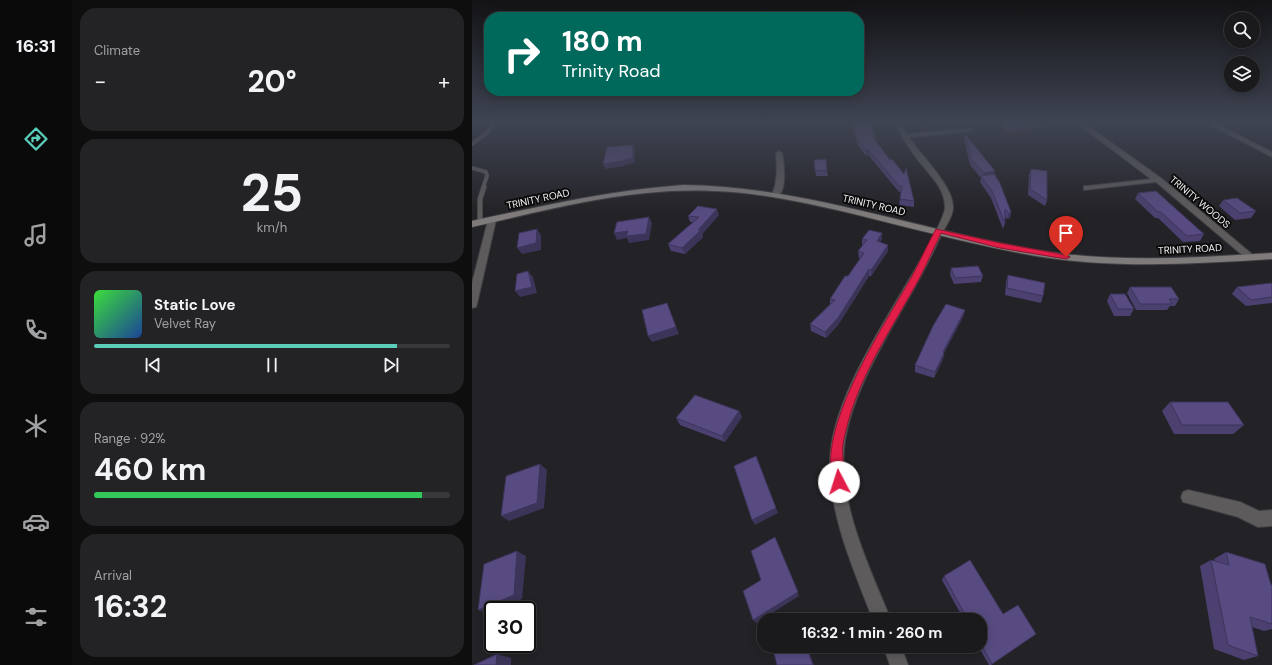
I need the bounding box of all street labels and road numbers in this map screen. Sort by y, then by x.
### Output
street label: TRINITY WOODS [1167,173,1233,231]
street label: TRINITY ROAD [505,186,571,212]
street label: TRINITY ROAD [841,191,907,219]
street label: TRINITY ROAD [1158,241,1222,257]

